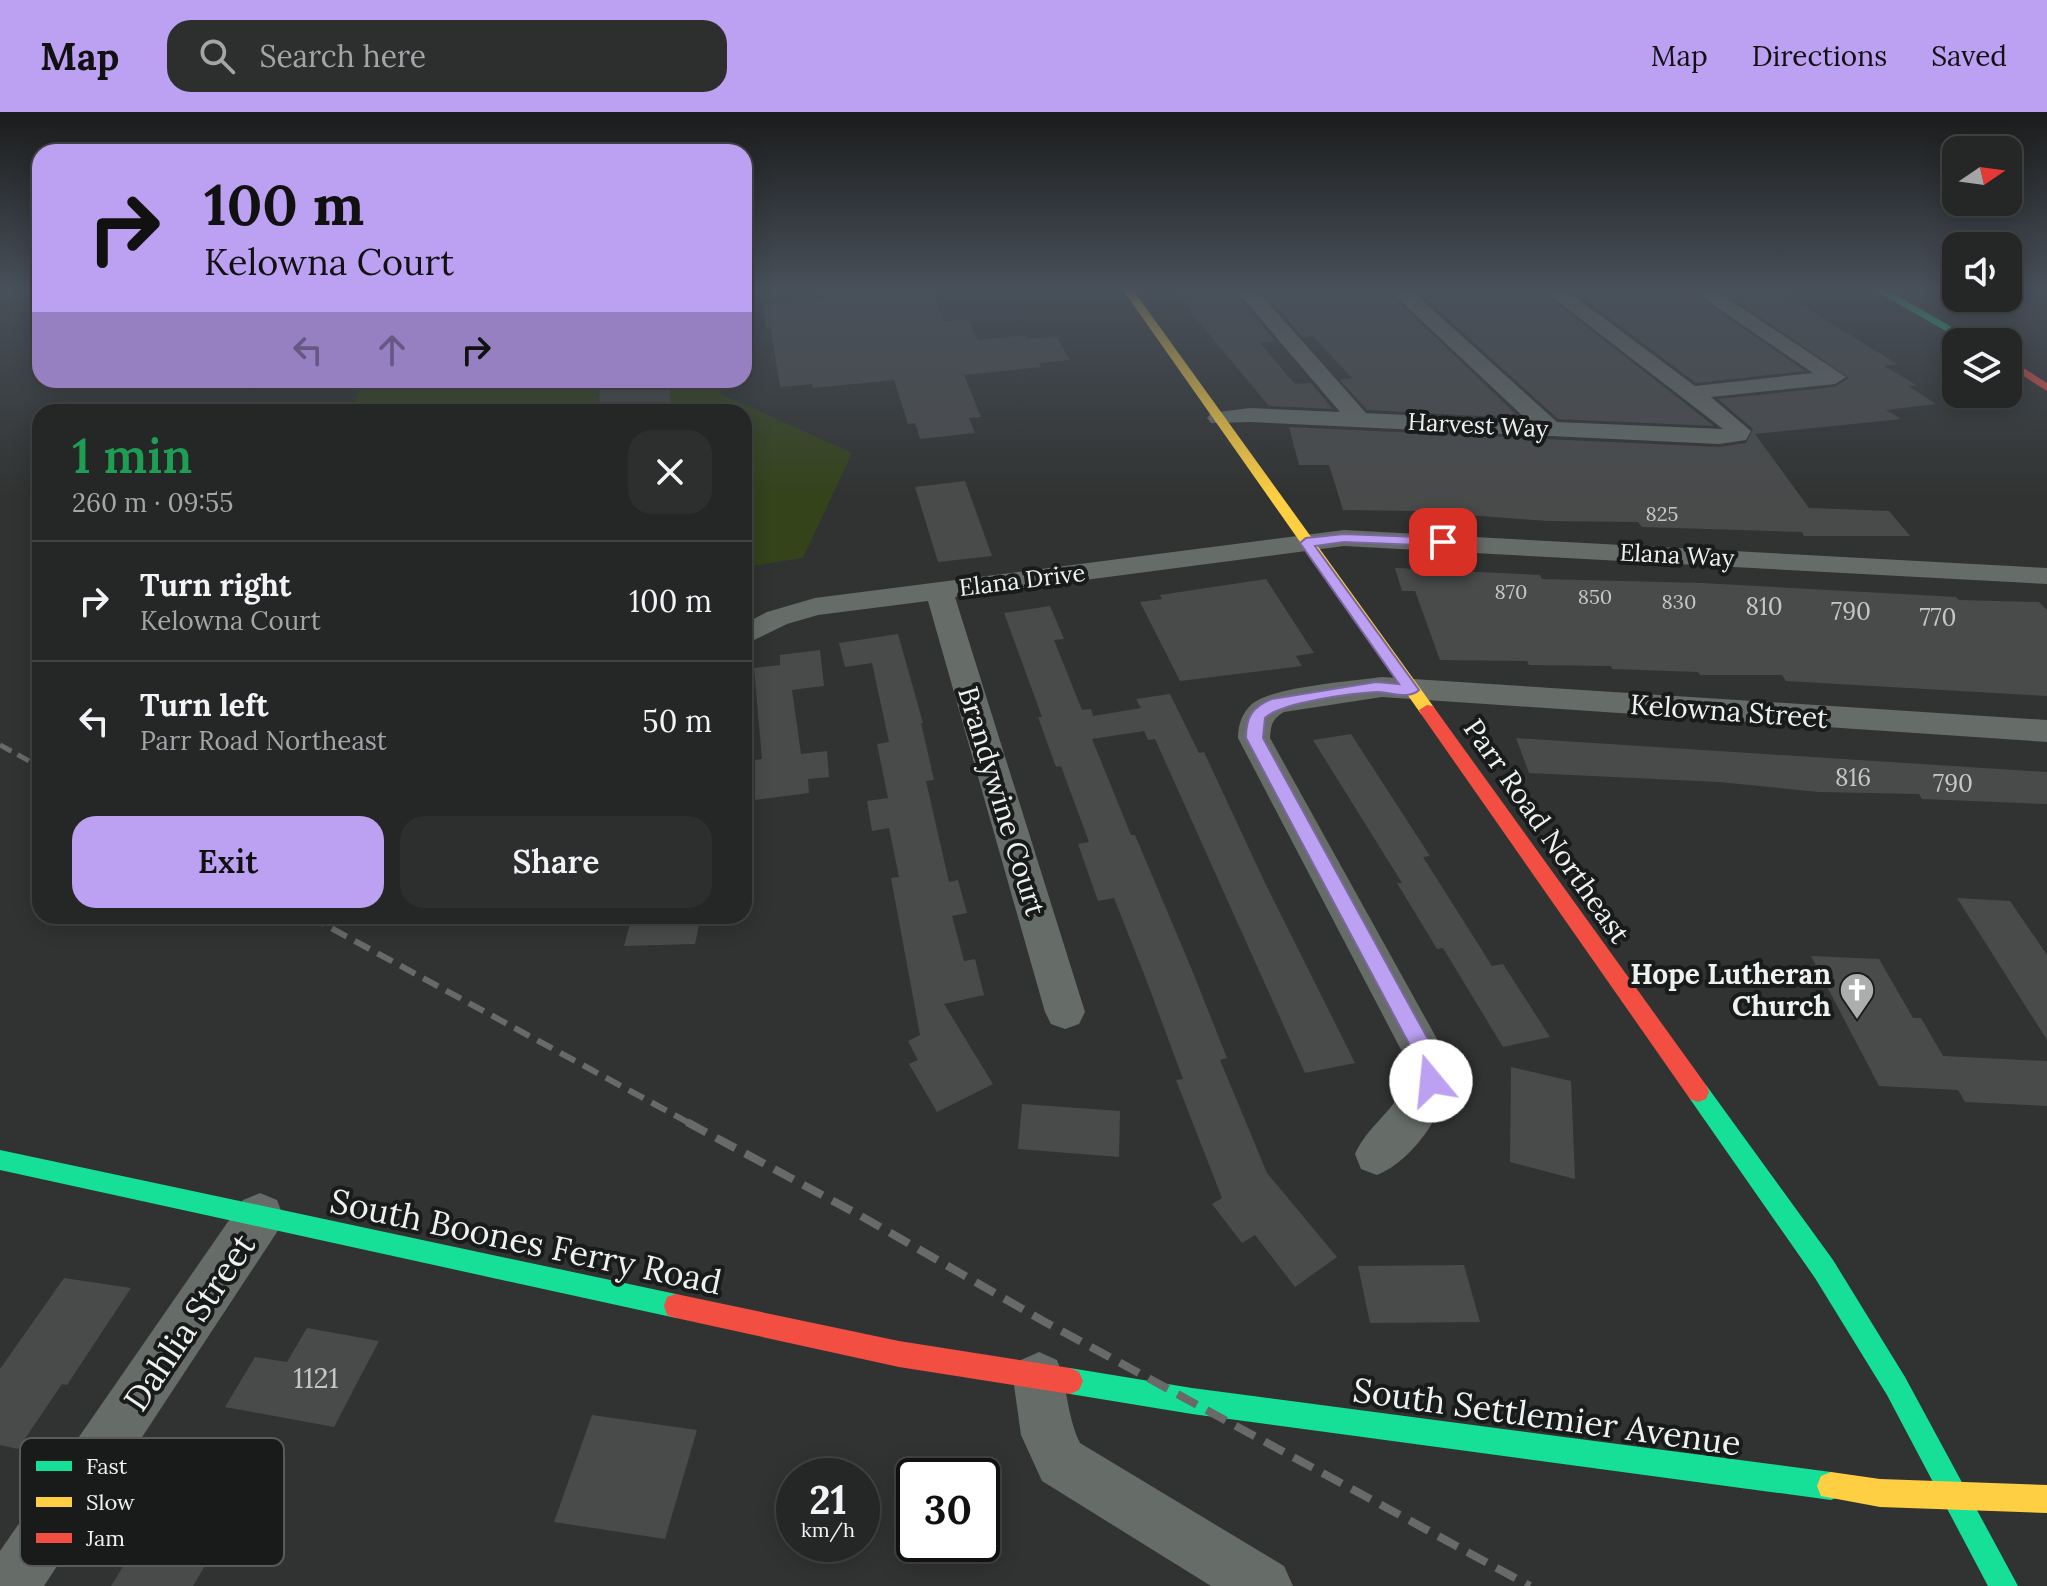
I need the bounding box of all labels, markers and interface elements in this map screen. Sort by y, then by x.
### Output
search box [167,20,727,92]
text: Map [40,32,119,80]
icon: search [195,34,239,78]
text: Search here [259,37,426,75]
text: Map [1651,38,1708,74]
text: Directions [1752,38,1887,74]
text: Saved [1931,38,2007,74]
north arrow [1942,136,2022,216]
map controls [1942,136,2022,408]
text: 100 m [204,169,364,240]
icon: right [72,176,176,280]
button: sound [1942,232,2022,312]
text: Kelowna Court [204,239,454,285]
icon: left [286,328,330,372]
icon: ahead [370,328,414,372]
icon: right [454,328,498,372]
button: layers [1942,328,2022,408]
street label: Harvest Way [1407,406,1550,444]
text: 1 min [72,425,192,486]
button: close [628,430,712,514]
text: 260 m · 09:55 [72,486,233,519]
house number: 825 [1646,501,1678,526]
pin [1409,508,1477,576]
icon: arrive [1421,520,1465,564]
street label: Elana Way [1619,537,1735,574]
street label: Elana Drive [957,557,1087,603]
text: Turn right [140,566,291,604]
icon: right [72,579,116,623]
house number: 870 [1495,579,1527,604]
text: 100 m [629,582,712,620]
house number: 850 [1578,584,1612,609]
house number: 830 [1662,589,1696,614]
house number: 810 [1745,591,1783,622]
house number: 790 [1831,596,1871,627]
house number: 770 [1919,602,1957,633]
text: Kelowna Court [140,604,321,637]
street label: Brandywine Court [950,682,1054,920]
text: Turn left [140,686,268,724]
street label: Kelowna Street [1629,686,1829,736]
icon: left [72,699,116,743]
text: 50 m [642,702,712,740]
street label: Parr Road Northeast [1456,712,1638,950]
text: Parr Road Northeast [140,724,387,757]
house number: 816 [1835,762,1871,793]
house number: 790 [1933,768,1973,799]
button: Exit [72,816,384,908]
button: Share [400,816,712,908]
place label: Hope Lutheran Church [1630,956,1831,1024]
church icon: Hope Lutheran Church [1838,971,1876,1021]
position arrow [1389,1039,1473,1123]
street label: South Boones Ferry Road [326,1178,726,1304]
street label: Dahlia Street [114,1224,265,1419]
house number: 1121 [293,1360,339,1396]
street label: South Settlemier Avenue [1350,1367,1744,1465]
legend [20,1438,284,1566]
text: Fast [86,1452,128,1480]
speed limit sign: 30 [896,1458,1000,1562]
text: 21 [809,1474,847,1525]
text: Slow [86,1488,135,1516]
text: km/h [801,1517,855,1542]
text: Jam [85,1524,125,1552]

